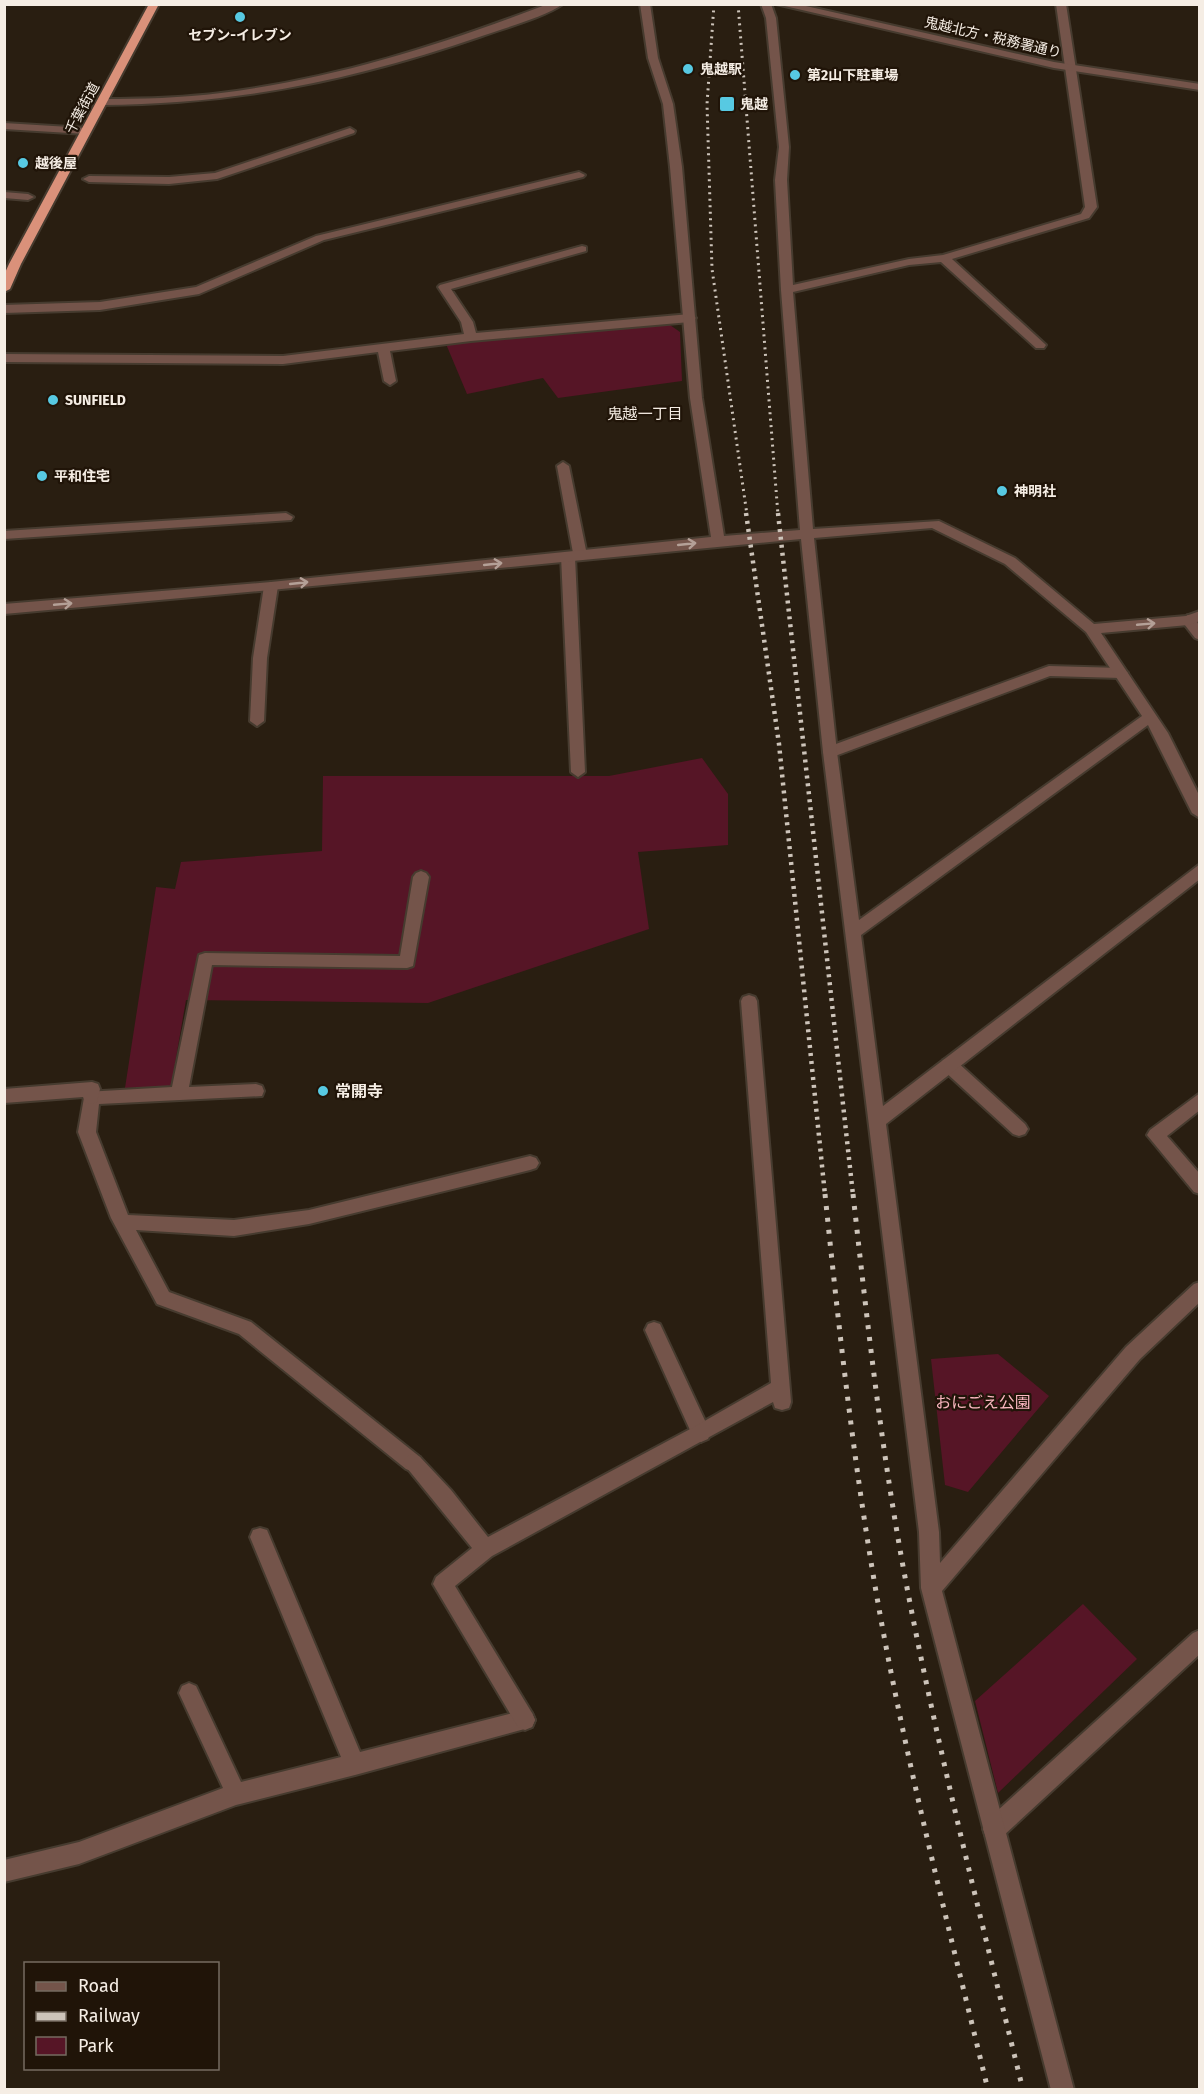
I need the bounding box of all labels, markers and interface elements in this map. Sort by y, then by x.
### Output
marker: セブン-イレブン [233,10,247,24]
street label: 鬼越北方・税務署通り [923,13,1063,62]
place label: セブン-イレブン [188,27,292,44]
place label: 鬼越駅 [700,61,742,78]
marker: 鬼越駅 [681,62,695,76]
place label: 第2山下駐車場 [807,67,898,84]
marker: 第2山下駐車場 [788,68,802,82]
street label: 千葉街道 [62,80,103,137]
marker: 鬼越 [718,95,736,113]
place label: 鬼越 [740,96,768,113]
place label: 越後屋 [35,155,77,172]
marker: 越後屋 [16,156,30,170]
place label: SUNFIELD [65,392,126,409]
marker: SUNFIELD [46,393,60,407]
district label: 鬼越一丁目 [607,405,683,423]
place label: 平和住宅 [54,468,110,485]
marker: 平和住宅 [35,469,49,483]
place label: 神明社 [1014,483,1056,500]
marker: 神明社 [995,484,1009,498]
one-way arrow [676,538,696,549]
one-way arrow [482,558,502,569]
one-way arrow [288,577,308,588]
one-way arrow [52,598,72,609]
one-way arrow [1135,618,1155,629]
place label: 常開寺 [335,1082,383,1101]
marker: 常開寺 [316,1084,330,1098]
park label: おにごえ公園 [935,1393,1031,1412]
legend [24,1962,219,2070]
text: Road [78,1975,120,1997]
text: Railway [78,2005,140,2027]
text: Park [78,2035,114,2057]

